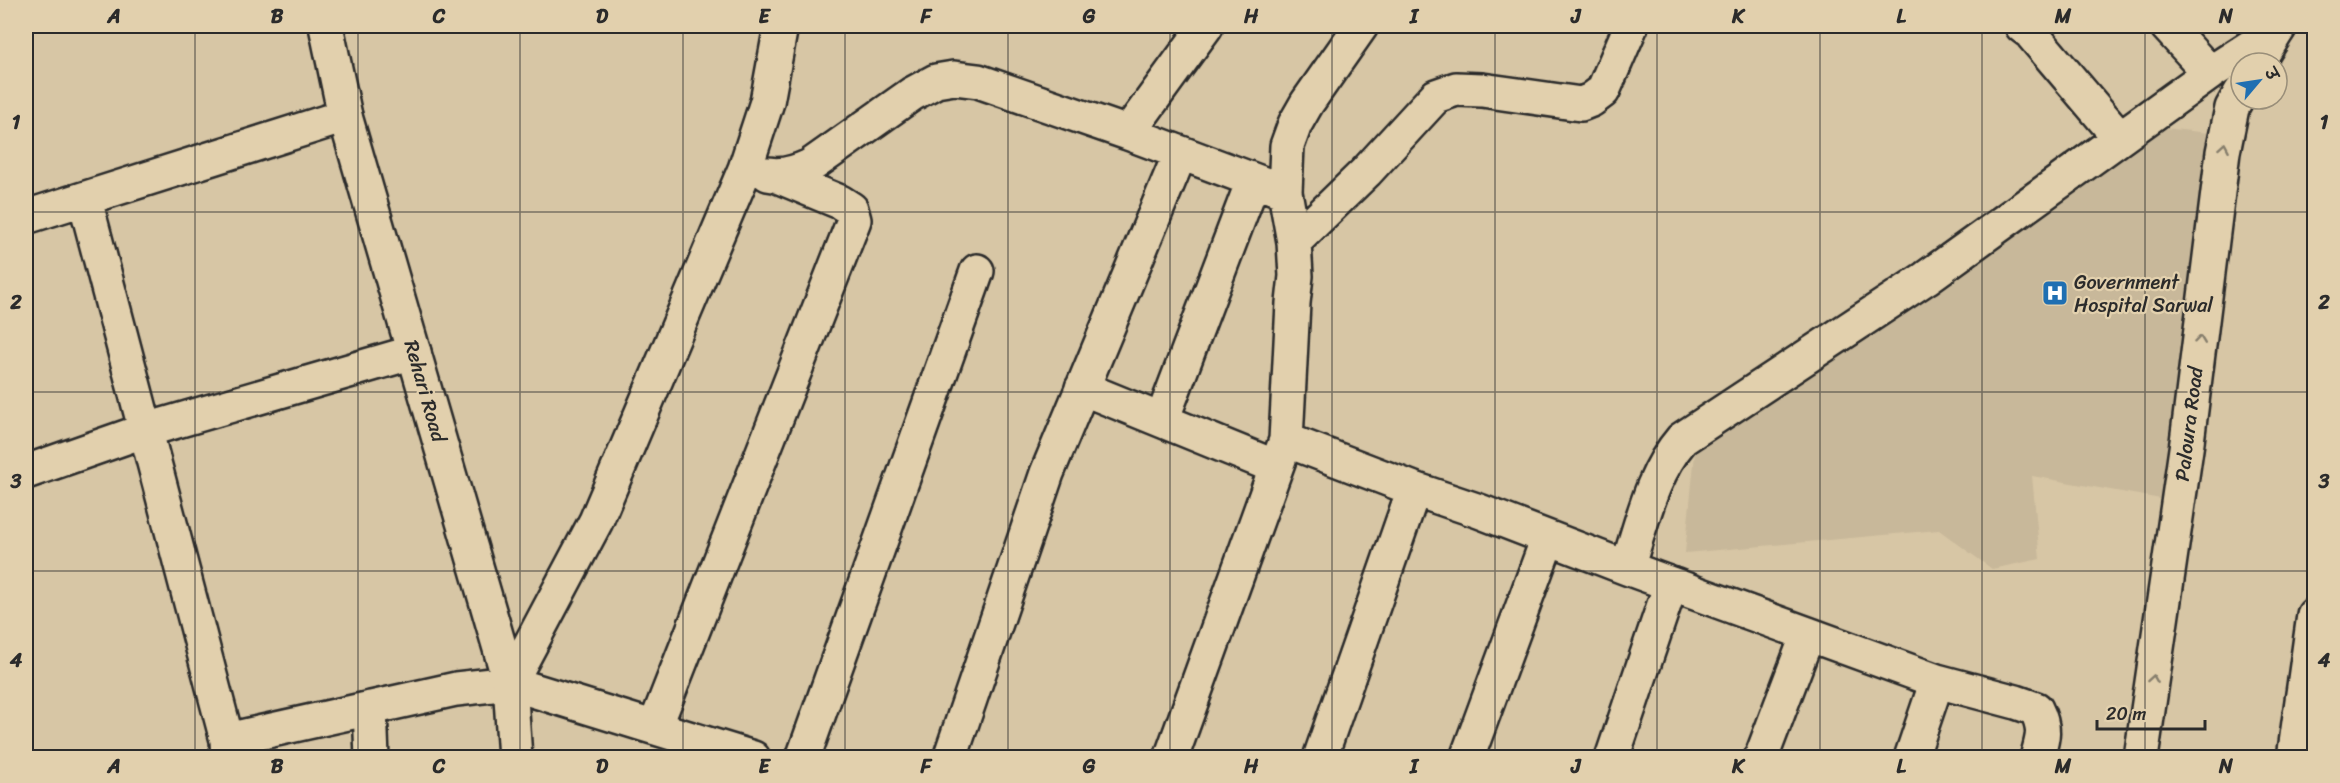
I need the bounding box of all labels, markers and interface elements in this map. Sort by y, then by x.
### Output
text: A [106,0,121,34]
text: B [271,0,284,34]
text: C [432,0,446,34]
text: D [596,0,609,34]
text: E [758,0,771,34]
text: F [920,0,933,34]
text: G [1082,0,1096,34]
text: H [1243,0,1259,34]
text: I [1409,0,1420,34]
text: J [1570,0,1582,34]
text: K [1731,0,1746,34]
text: L [1896,0,1906,34]
text: M [2054,0,2072,34]
text: N [2218,0,2234,34]
north arrow [2229,51,2289,111]
text: उ [2255,61,2288,87]
text: 1 [12,105,21,140]
text: 1 [2320,105,2329,140]
one-way arrow [2218,142,2230,151]
place label: Government Hospital Sarwal [2074,265,2214,323]
hospital icon: Government Hospital Sarwal [2040,278,2070,308]
text: 2 [9,285,22,320]
text: 2 [2317,285,2330,320]
street label: Rehari Road [394,336,457,448]
one-way arrow [2193,336,2205,345]
street label: Paloura Road [2165,363,2214,483]
text: 3 [10,464,22,499]
text: 3 [2318,464,2330,499]
text: 4 [9,643,23,678]
text: 4 [2317,643,2331,678]
one-way arrow [2146,674,2159,684]
scale bar [2097,693,2205,731]
text: 20 m [2106,698,2146,730]
text: A [106,749,121,783]
text: B [271,749,284,783]
text: C [432,749,446,783]
text: D [596,749,609,783]
text: E [758,749,771,783]
text: F [920,749,933,783]
text: G [1082,749,1096,783]
text: H [1243,749,1259,783]
text: I [1409,749,1420,783]
text: J [1570,749,1582,783]
text: K [1731,749,1746,783]
text: L [1896,749,1906,783]
text: M [2054,749,2072,783]
text: N [2218,749,2234,783]

